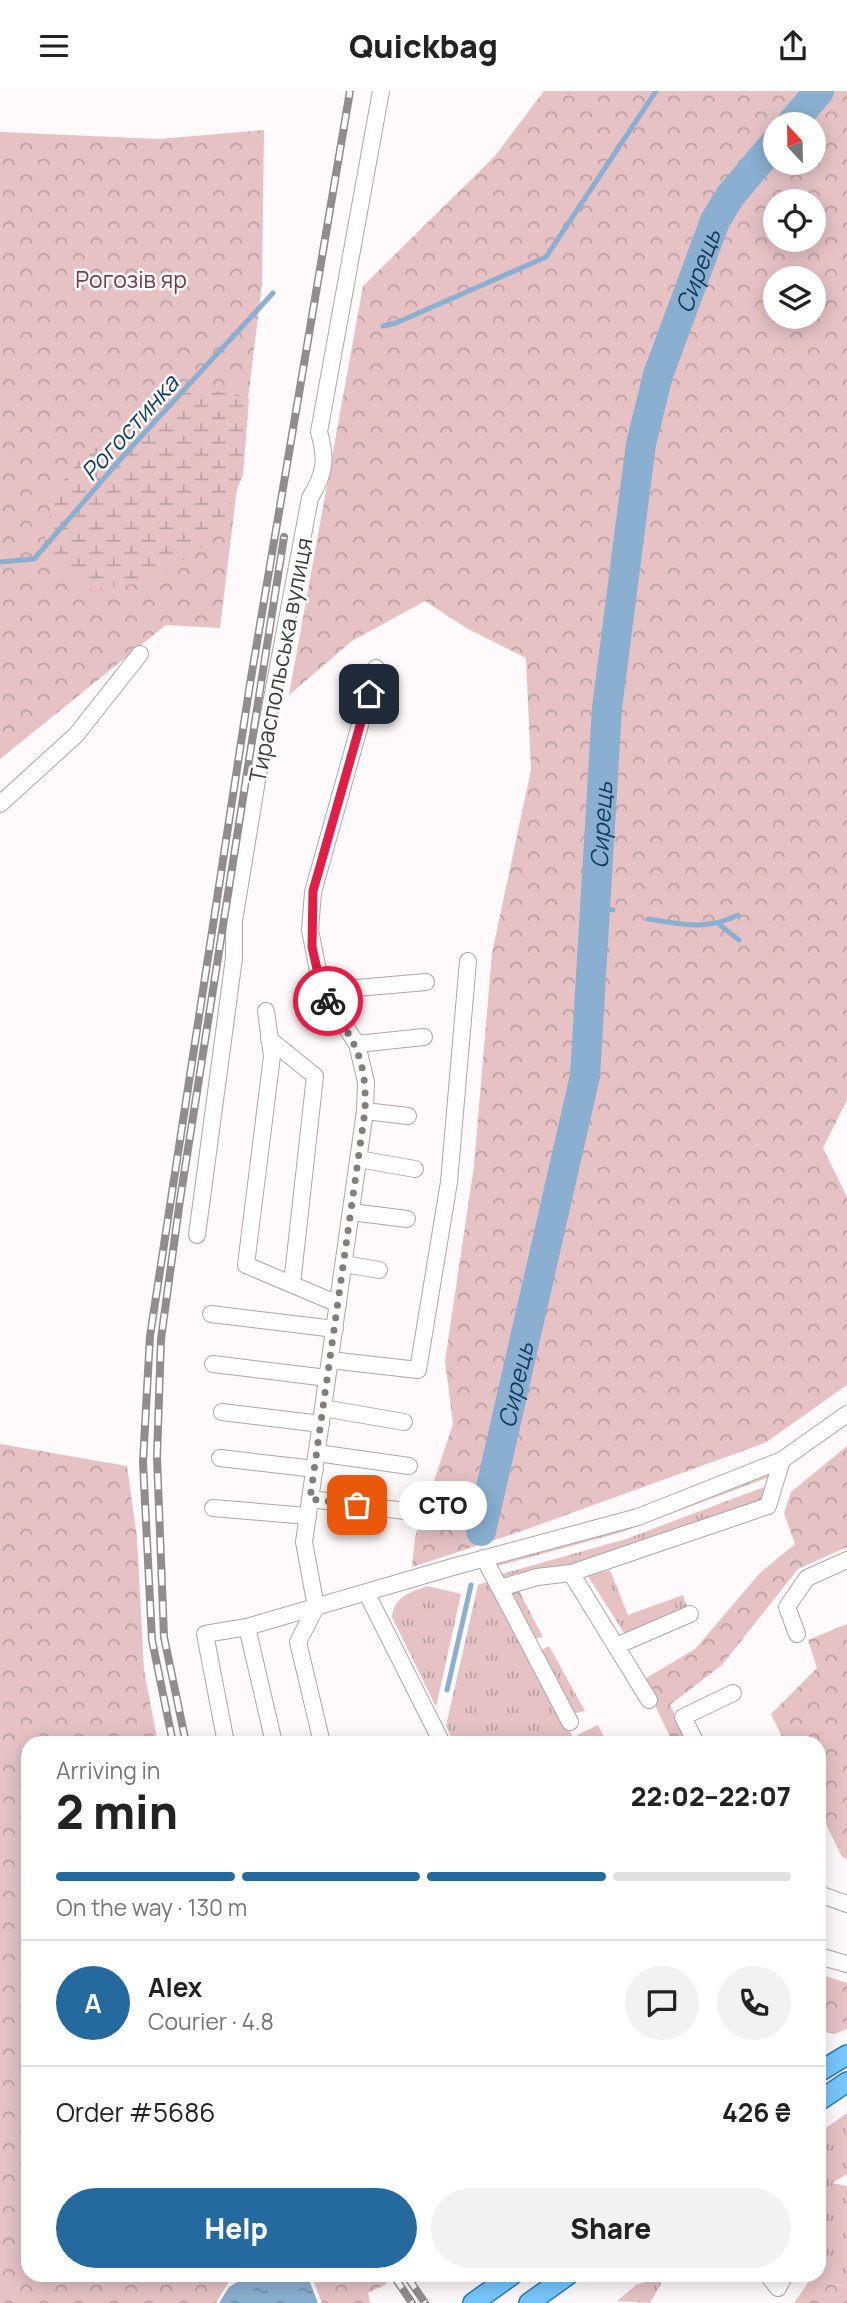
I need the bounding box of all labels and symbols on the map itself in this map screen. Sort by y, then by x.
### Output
north arrow [763,112,826,175]
water label: Сирець [666,223,728,317]
park label: Рогозів яр [75,263,187,295]
water label: Рогостинка [73,366,187,487]
street label: Тираспольська вулиця [241,535,319,785]
pin [339,664,399,724]
water label: Сирець [581,780,619,869]
courier [293,966,363,1036]
water label: Сирець [489,1338,540,1431]
pin [327,1475,387,1535]
callout: СТО [399,1481,486,1529]

